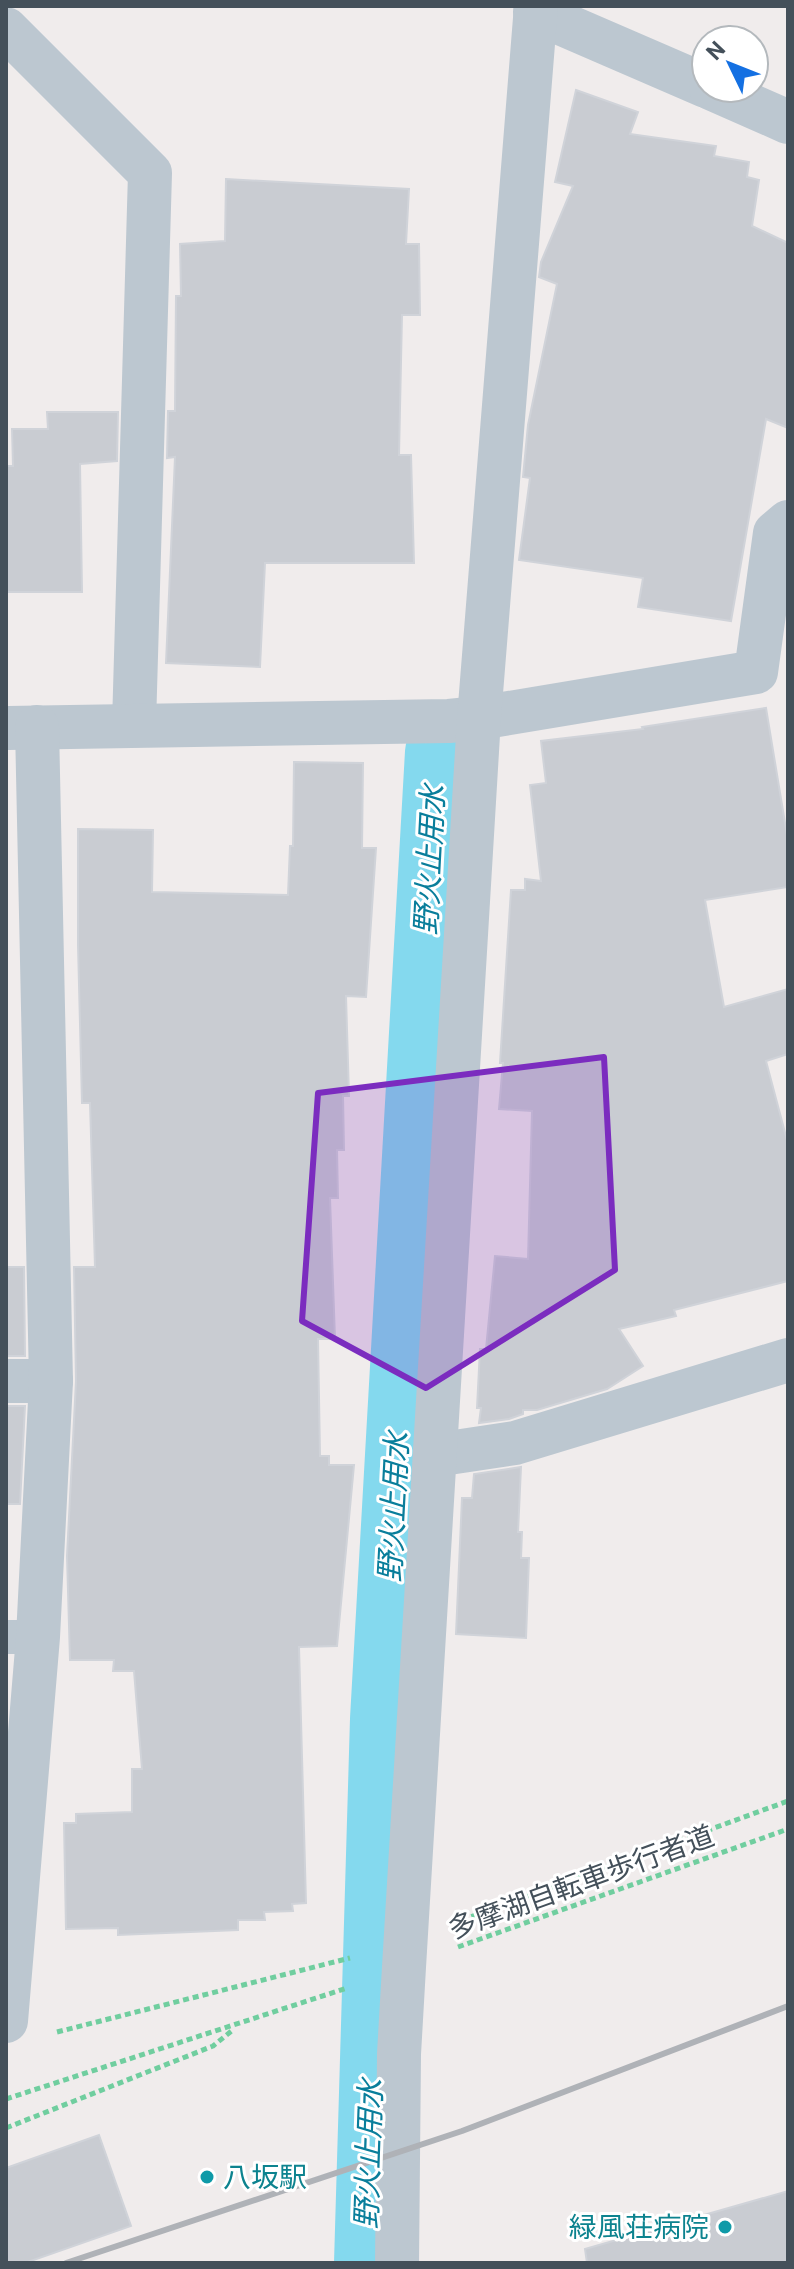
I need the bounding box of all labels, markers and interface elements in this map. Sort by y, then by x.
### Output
north arrow [690,24,770,104]
text: N [701,36,730,65]
water label: 野火止用水 [408,781,451,936]
water label: 野火止用水 [372,1428,415,1583]
street label: 多摩湖自転車歩行者道 [444,1819,718,1946]
water label: 野火止用水 [348,2075,389,2230]
place label: 八坂駅 [223,2161,307,2194]
marker: 八坂駅 [198,2168,216,2186]
place label: 緑風荘病院 [569,2211,709,2244]
marker: 緑風荘病院 [716,2218,734,2236]

